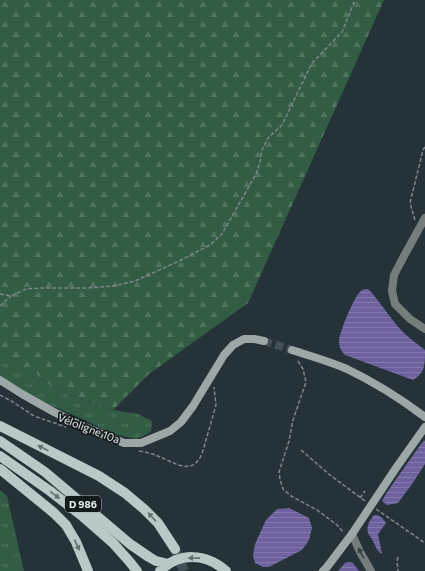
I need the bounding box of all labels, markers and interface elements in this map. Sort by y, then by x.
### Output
street label: Véloligne 10a [56,410,122,446]
one-way arrow [38,445,49,451]
one-way arrow [49,490,60,499]
road number: D 986 [65,496,101,512]
one-way arrow [148,513,157,522]
one-way arrow [74,539,80,550]
one-way arrow [357,547,364,559]
one-way arrow [187,555,200,561]

